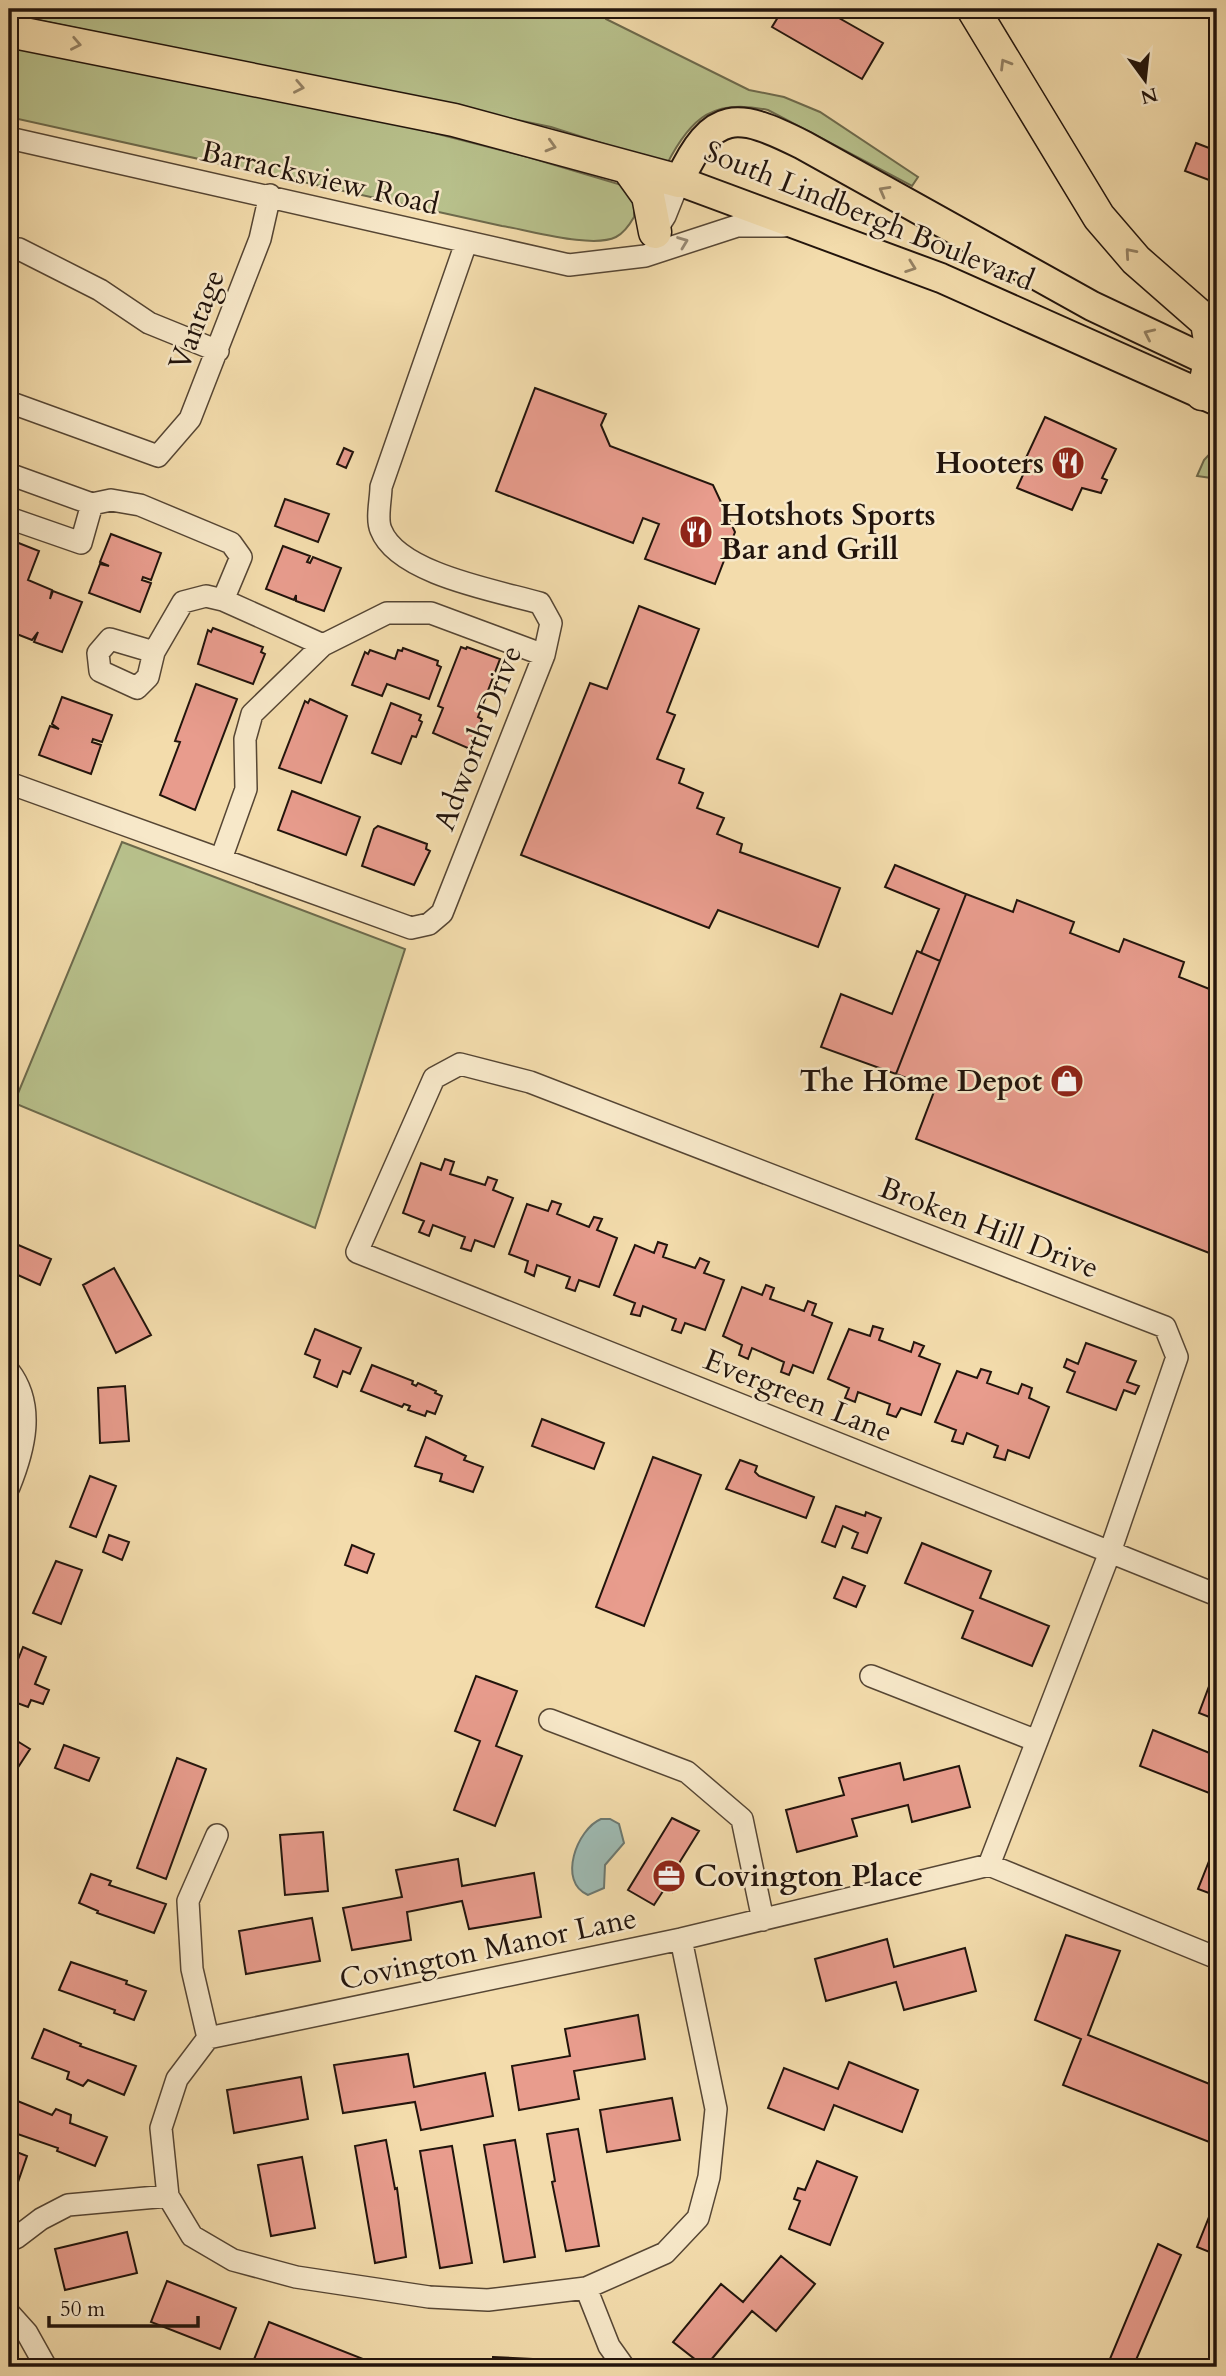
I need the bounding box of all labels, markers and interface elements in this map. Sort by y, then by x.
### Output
one-way arrow [70,35,82,50]
north arrow [1110,46,1180,116]
one-way arrow [1000,58,1013,71]
one-way arrow [293,79,305,94]
text: N [1137,81,1160,110]
street label: Barracksview Road [197,131,443,225]
street label: South Lindbergh Boulevard [698,131,1040,301]
one-way arrow [545,137,557,152]
one-way arrow [879,186,892,199]
one-way arrow [676,236,688,250]
one-way arrow [1126,248,1139,261]
one-way arrow [904,258,916,272]
street label: Vantage [159,264,235,376]
one-way arrow [1144,328,1156,342]
place label: Hooters [935,443,1044,484]
restaurant icon: Hooters [1049,444,1087,482]
place label: Hotshots Sports Bar and Grill [720,495,936,570]
restaurant icon: Hotshots Sports Bar and Grill [677,513,715,551]
street label: Adworth Drive [424,640,532,836]
place label: The Home Depot [799,1061,1042,1102]
shop icon: The Home Depot [1048,1062,1086,1100]
street label: Broken Hill Drive [873,1167,1105,1289]
street label: Evergreen Lane [698,1340,898,1452]
place label: Covington Place [694,1856,923,1897]
office icon: Covington Place [650,1857,688,1895]
street label: Covington Manor Lane [336,1897,640,2001]
scale bar [49,2285,198,2329]
text: 50 m [60,2295,105,2324]

